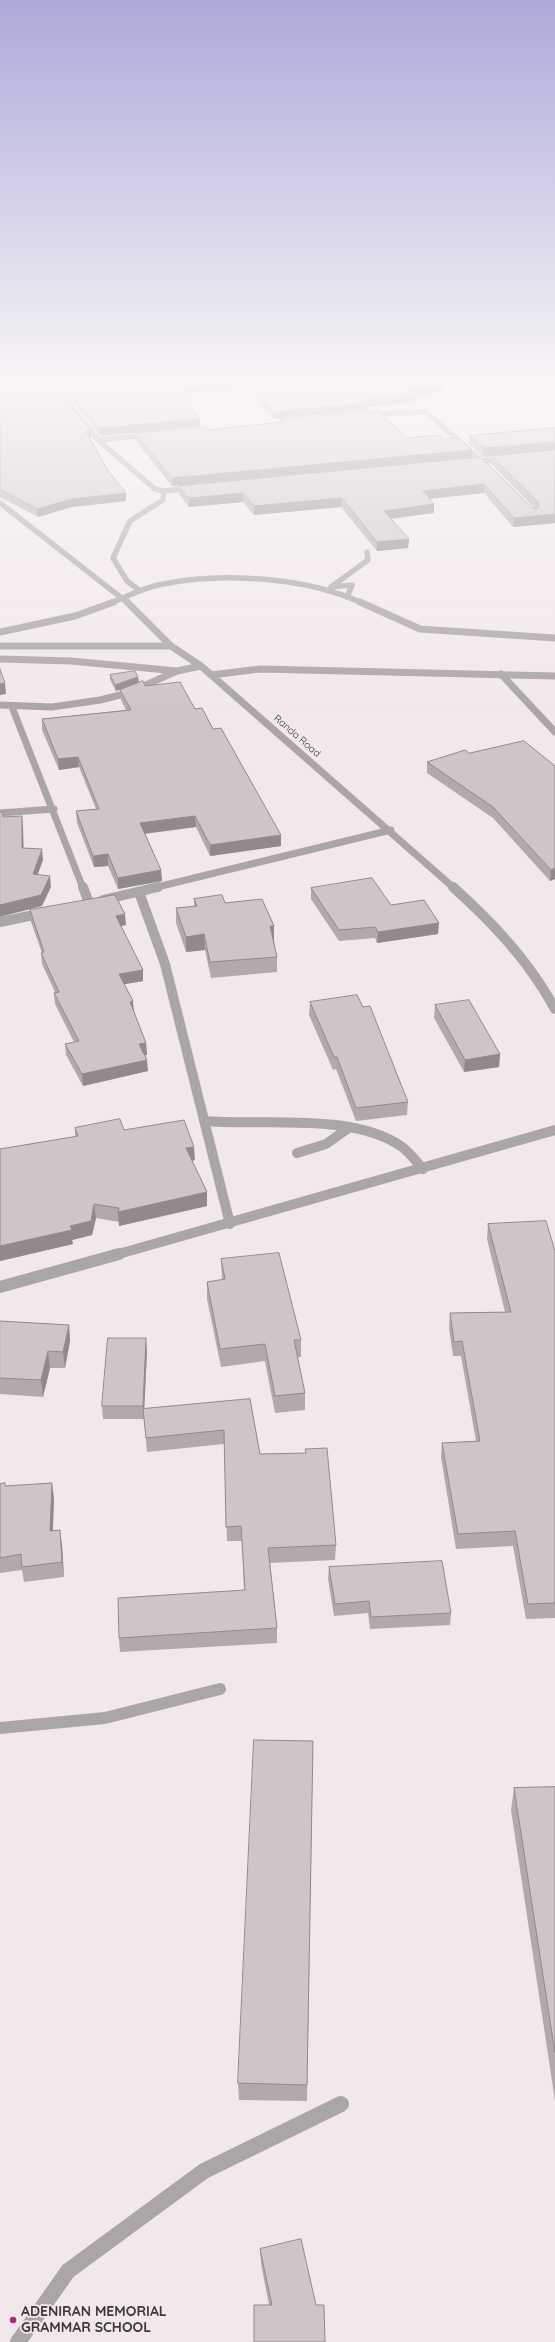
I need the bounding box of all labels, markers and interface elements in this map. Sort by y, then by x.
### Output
street label: Randa Road [271,712,323,760]
place label: ADENIRAN MEMORIAL GRAMMAR SCHOOL [21,2304,167,2336]
marker: ADENIRAN MEMORIAL GRAMMAR SCHOOL [8,2315,18,2325]

